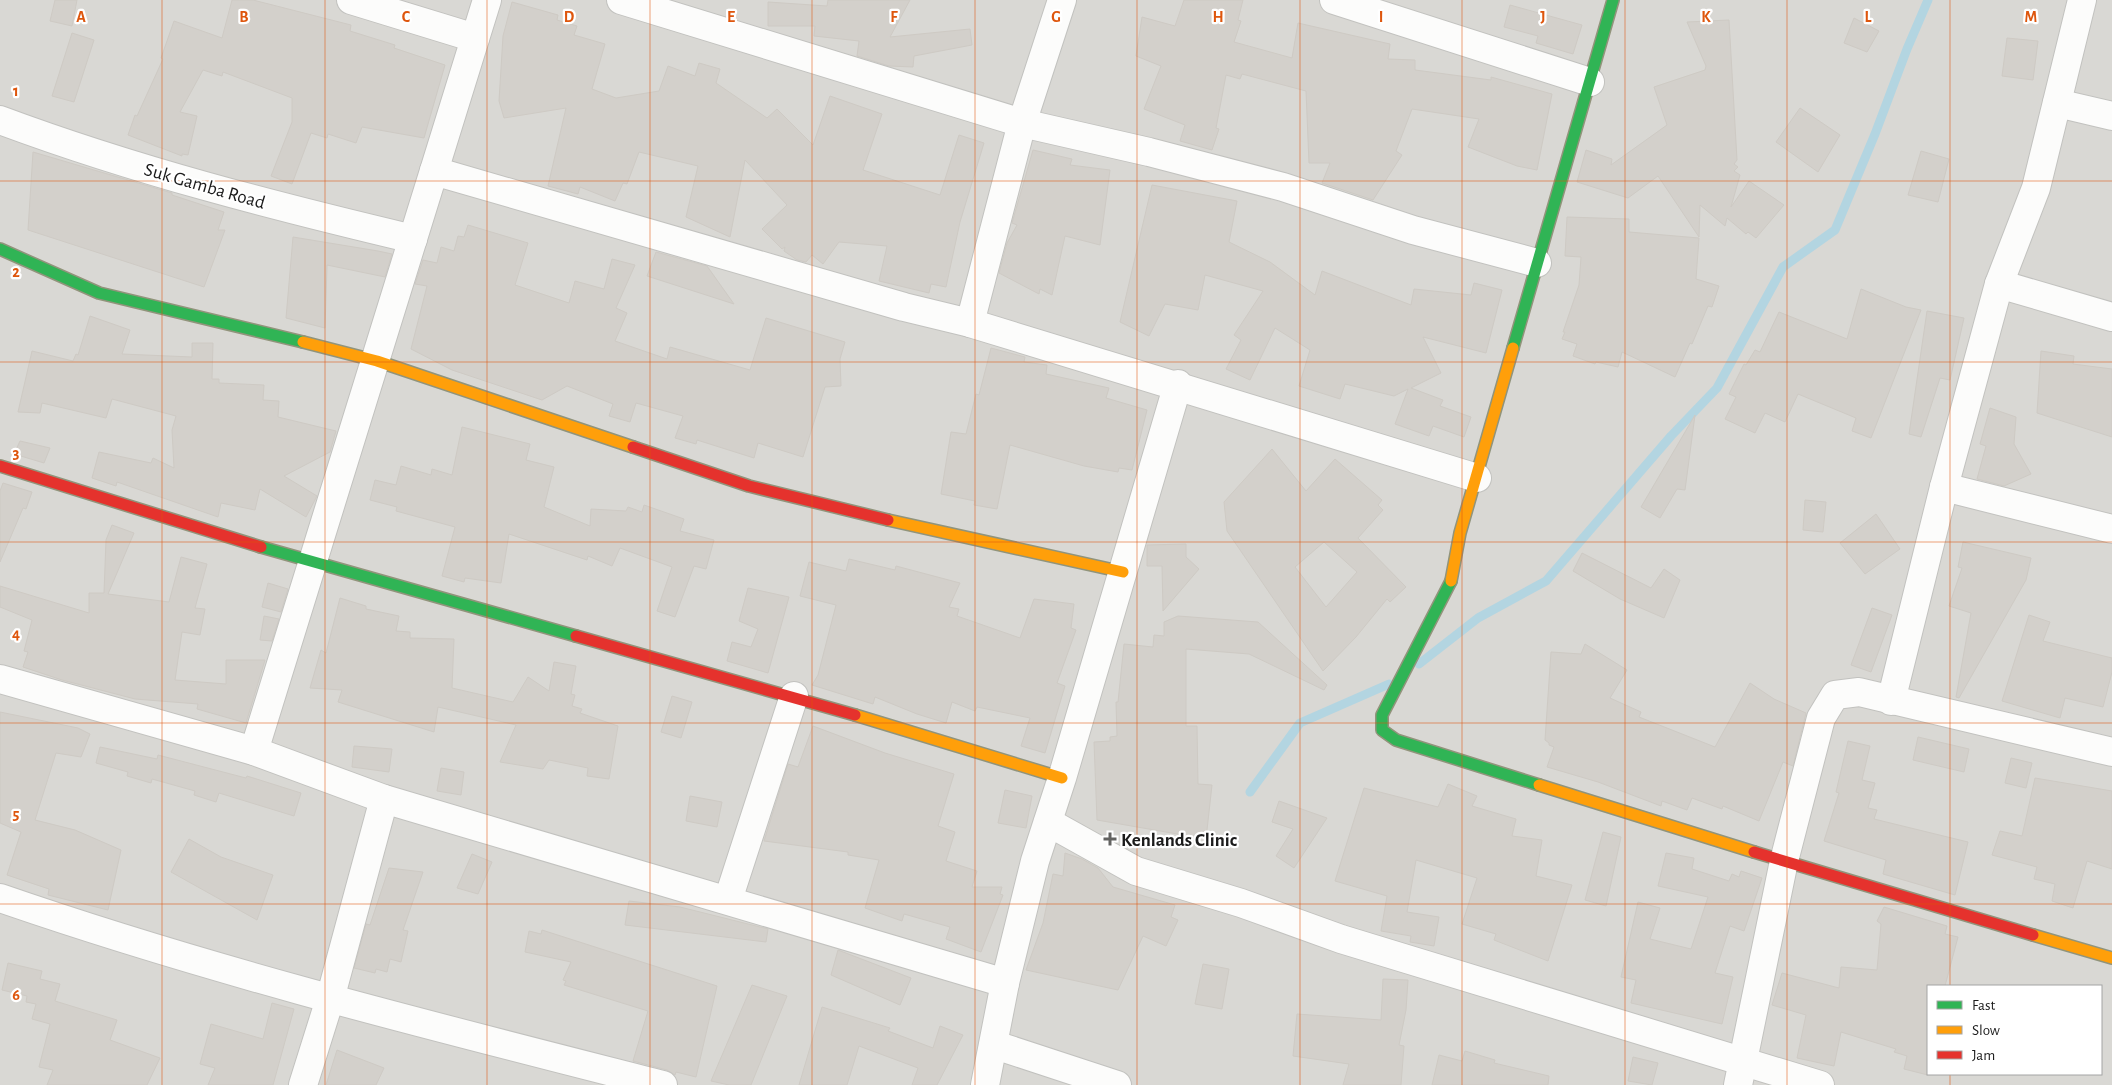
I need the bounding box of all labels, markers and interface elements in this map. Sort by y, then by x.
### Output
text: A [76,9,86,25]
text: B [239,9,249,25]
text: C [402,9,411,25]
text: D [564,9,575,25]
text: E [727,9,735,25]
text: F [890,9,898,25]
text: G [1051,9,1061,25]
text: H [1212,9,1224,25]
text: I [1379,9,1383,25]
text: J [1540,9,1546,25]
text: K [1701,9,1711,25]
text: L [1865,9,1872,25]
text: M [2025,9,2037,25]
text: 1 [13,83,19,99]
street label: Suk Gamba Road [142,160,267,213]
text: 2 [12,264,20,280]
text: 3 [13,445,20,461]
text: 4 [12,626,20,642]
text: 5 [13,806,20,822]
place label: Kenlands Clinic [1121,831,1238,850]
marker: Kenlands Clinic [1103,832,1117,846]
legend [1927,985,2102,1075]
text: 6 [12,987,20,1003]
text: Fast [1972,998,1996,1013]
text: Slow [1972,1023,2000,1038]
text: Jam [1972,1048,1995,1063]

